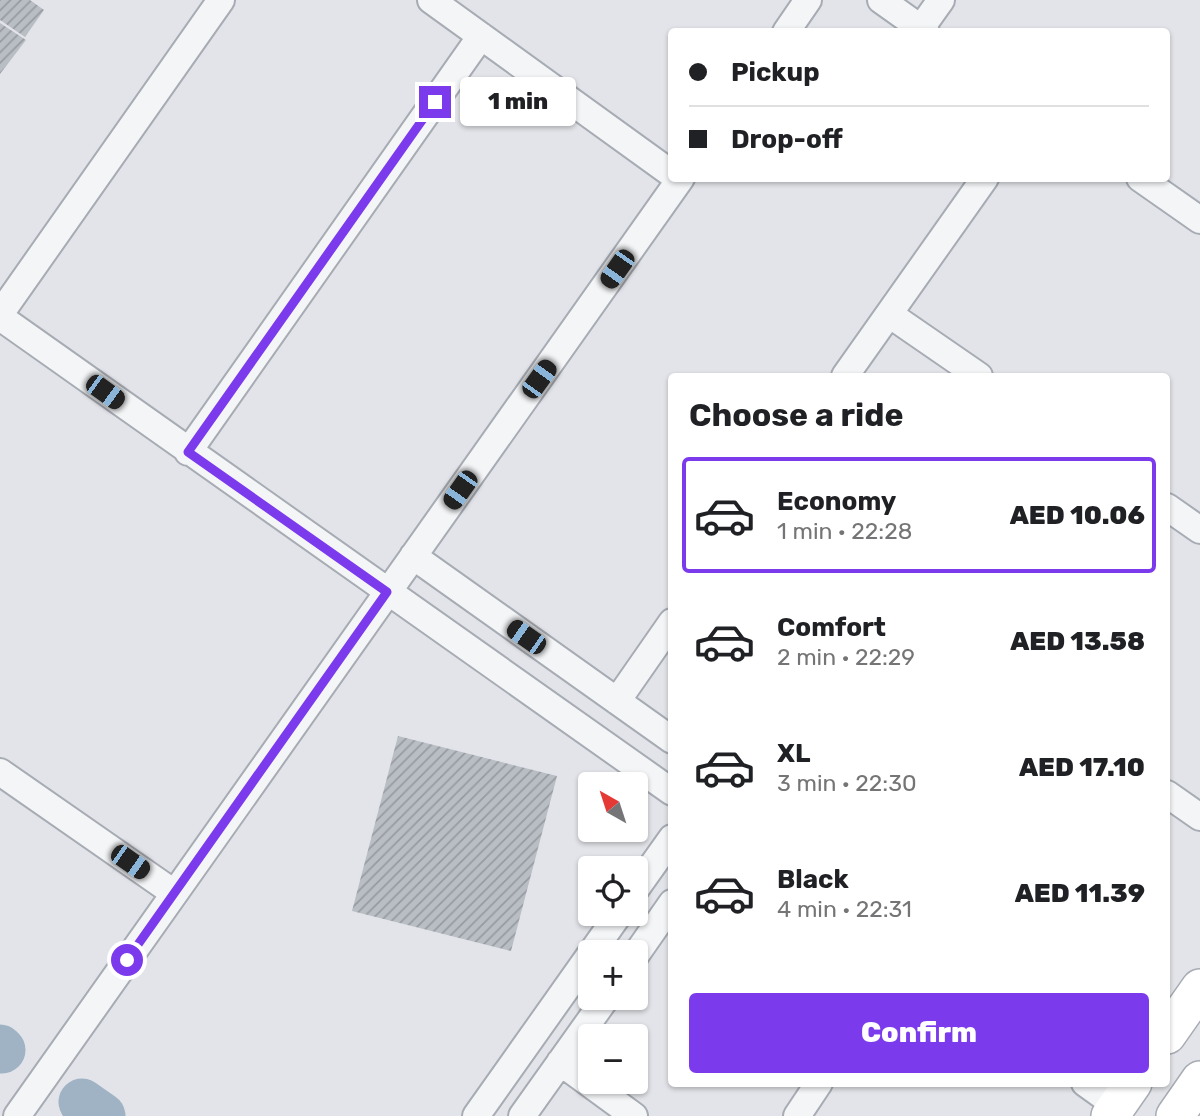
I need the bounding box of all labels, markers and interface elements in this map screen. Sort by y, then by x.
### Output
text: Pickup [731,57,820,88]
callout: 1 min [460,78,575,126]
route end [419,86,451,118]
text: 1 min [488,87,548,115]
text: Drop-off [731,124,843,155]
car [597,246,638,292]
car [519,356,560,402]
car [82,371,129,413]
text: Choose a ride [689,396,903,434]
car [440,467,481,513]
icon: car [693,484,756,547]
text: Economy [777,486,896,517]
text: AED 10.06 [1010,500,1145,531]
text: 1 min · 22:28 [777,517,912,545]
icon: car [693,610,756,673]
text: Comfort [777,612,886,643]
car [503,616,550,658]
text: AED 13.58 [1010,626,1145,657]
text: 2 min · 22:29 [777,643,915,671]
icon: car [693,736,756,799]
text: XL [777,738,810,769]
text: AED 17.10 [1019,752,1145,783]
text: 3 min · 22:30 [777,769,917,797]
north arrow [578,772,648,842]
map controls [578,772,648,1094]
car [107,841,154,883]
button: locate [578,856,648,926]
icon: car [693,862,756,925]
text: Black [777,864,849,895]
text: AED 11.39 [1015,878,1145,909]
text: 4 min · 22:31 [777,895,912,923]
button: + [578,940,648,1010]
route start [111,944,143,976]
button: Confirm [689,993,1149,1073]
button: − [578,1024,648,1094]

